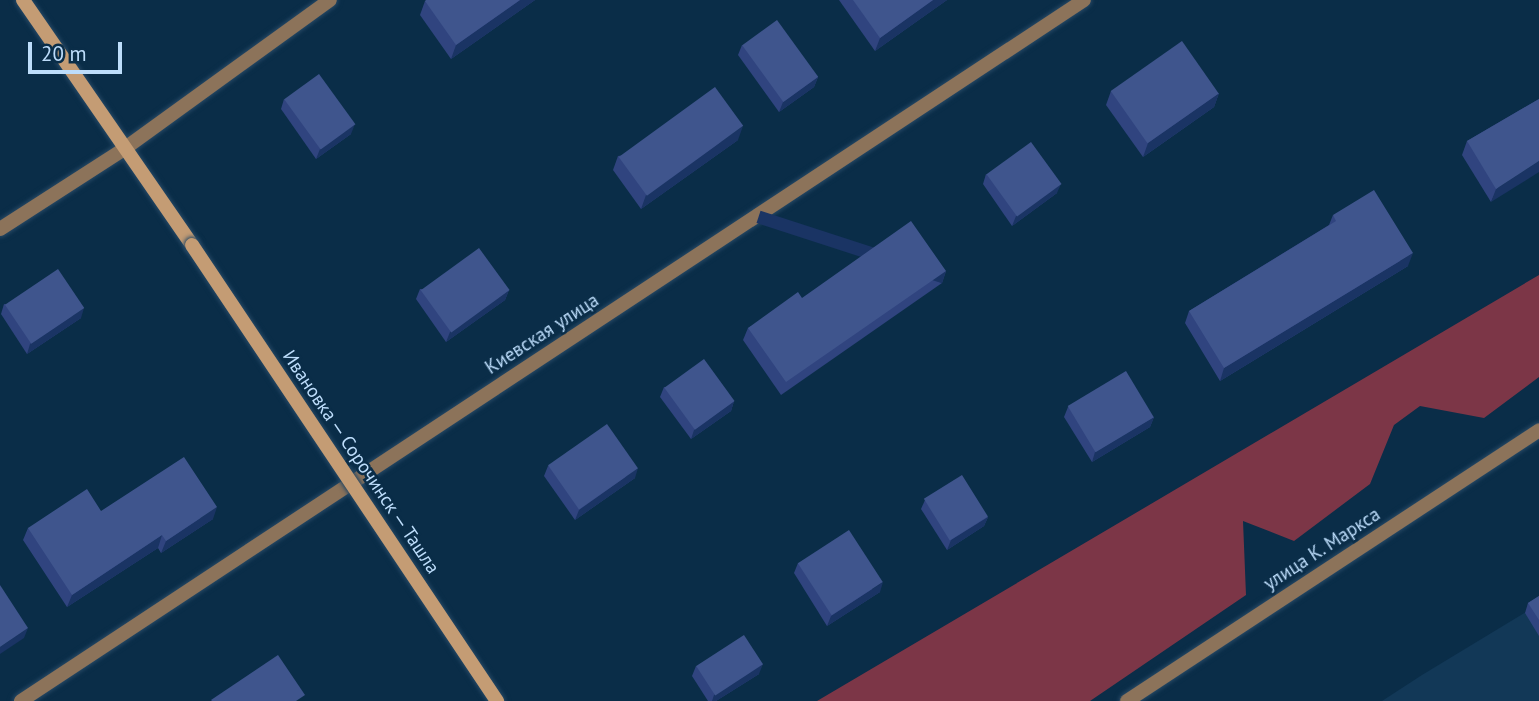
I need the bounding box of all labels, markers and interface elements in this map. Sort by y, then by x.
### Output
scale bar [32,28,126,72]
text: 20 m [41,40,87,67]
street label: Киевская улица [481,289,603,379]
street label: Ивановка — Сорочинск — Ташла [276,343,446,581]
street label: улица К. Маркса [1259,502,1385,596]

